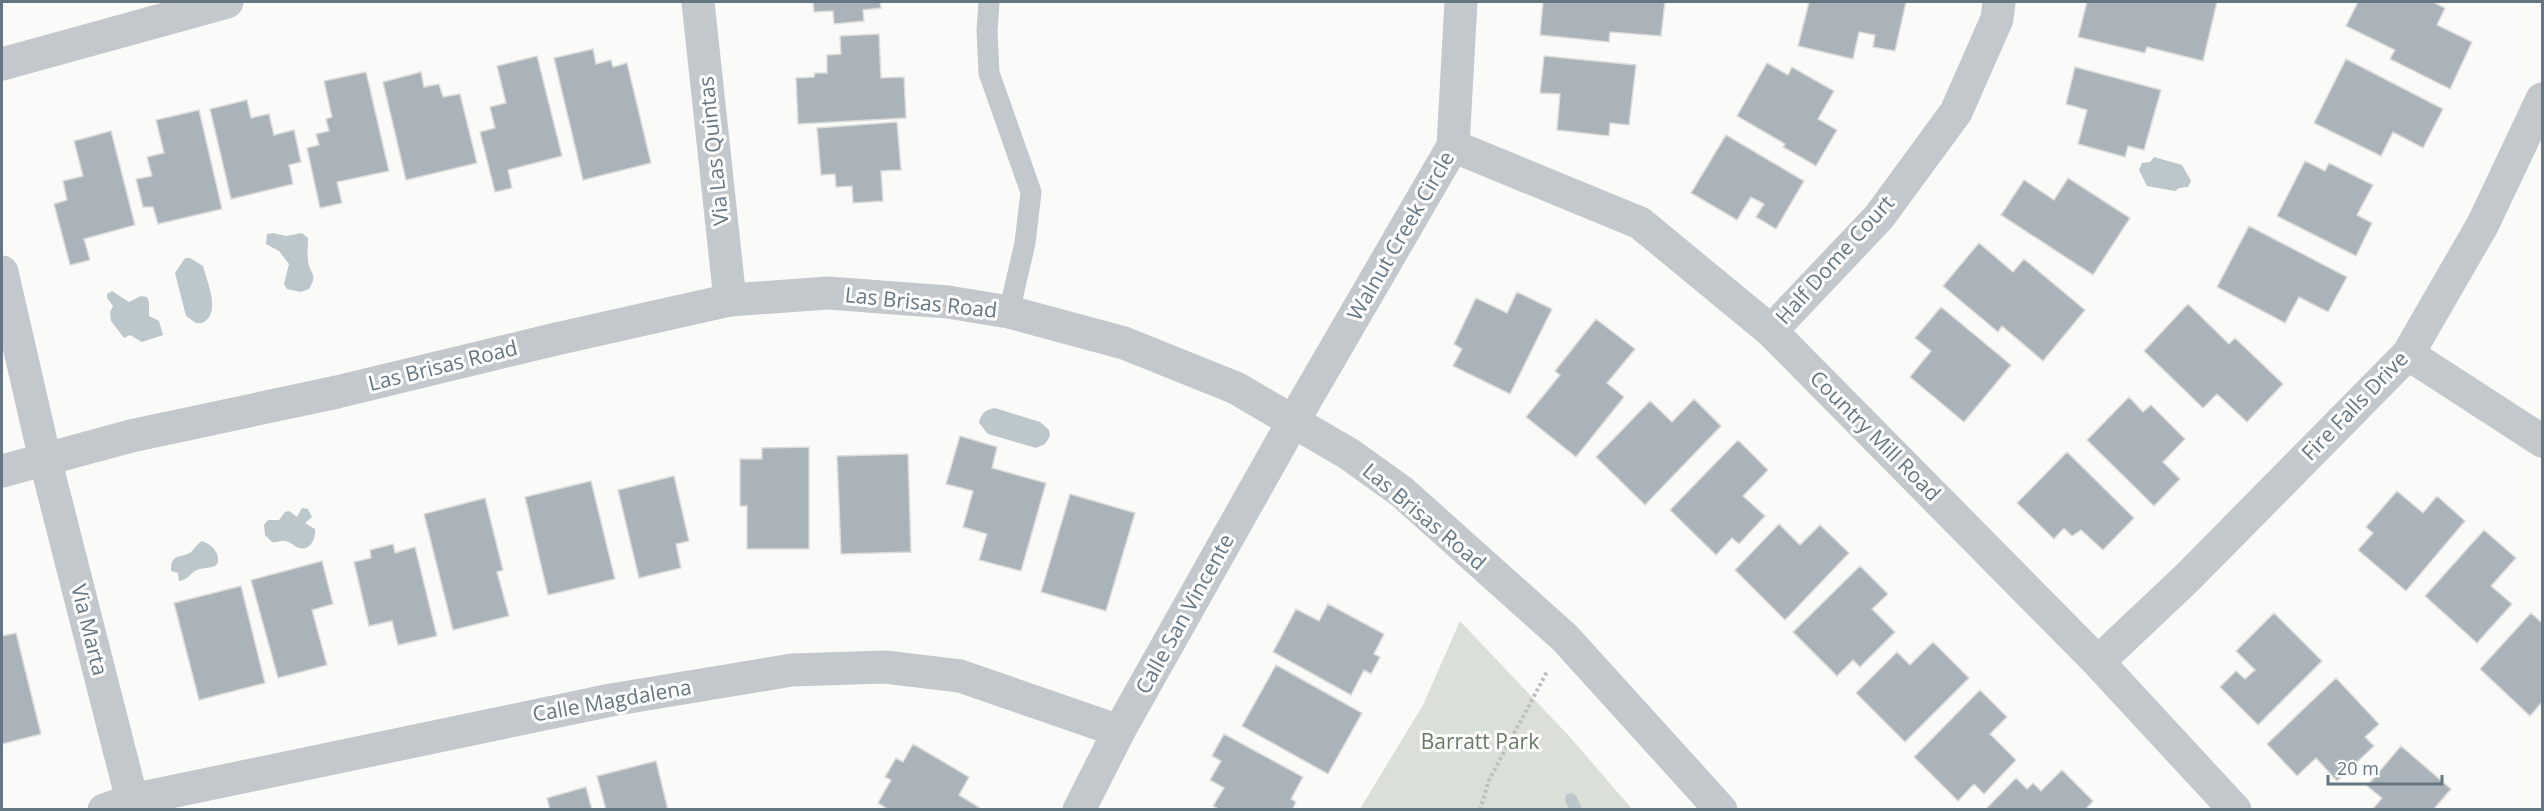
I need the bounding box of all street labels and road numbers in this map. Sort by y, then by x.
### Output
street label: Via Las Quintas [691,75,735,227]
street label: Walnut Creek Circle [1340,146,1460,325]
street label: Half Dome Court [1769,189,1900,330]
street label: Las Brisas Road [844,280,999,324]
street label: Las Brisas Road [365,333,520,397]
street label: Fire Falls Drive [2295,345,2414,466]
street label: Country Mill Road [1804,364,1947,507]
street label: Las Brisas Road [1357,456,1492,576]
street label: Calle San Vincente [1128,528,1240,699]
street label: Via Marta [65,581,115,678]
street label: Calle Magdalena [530,672,693,728]

